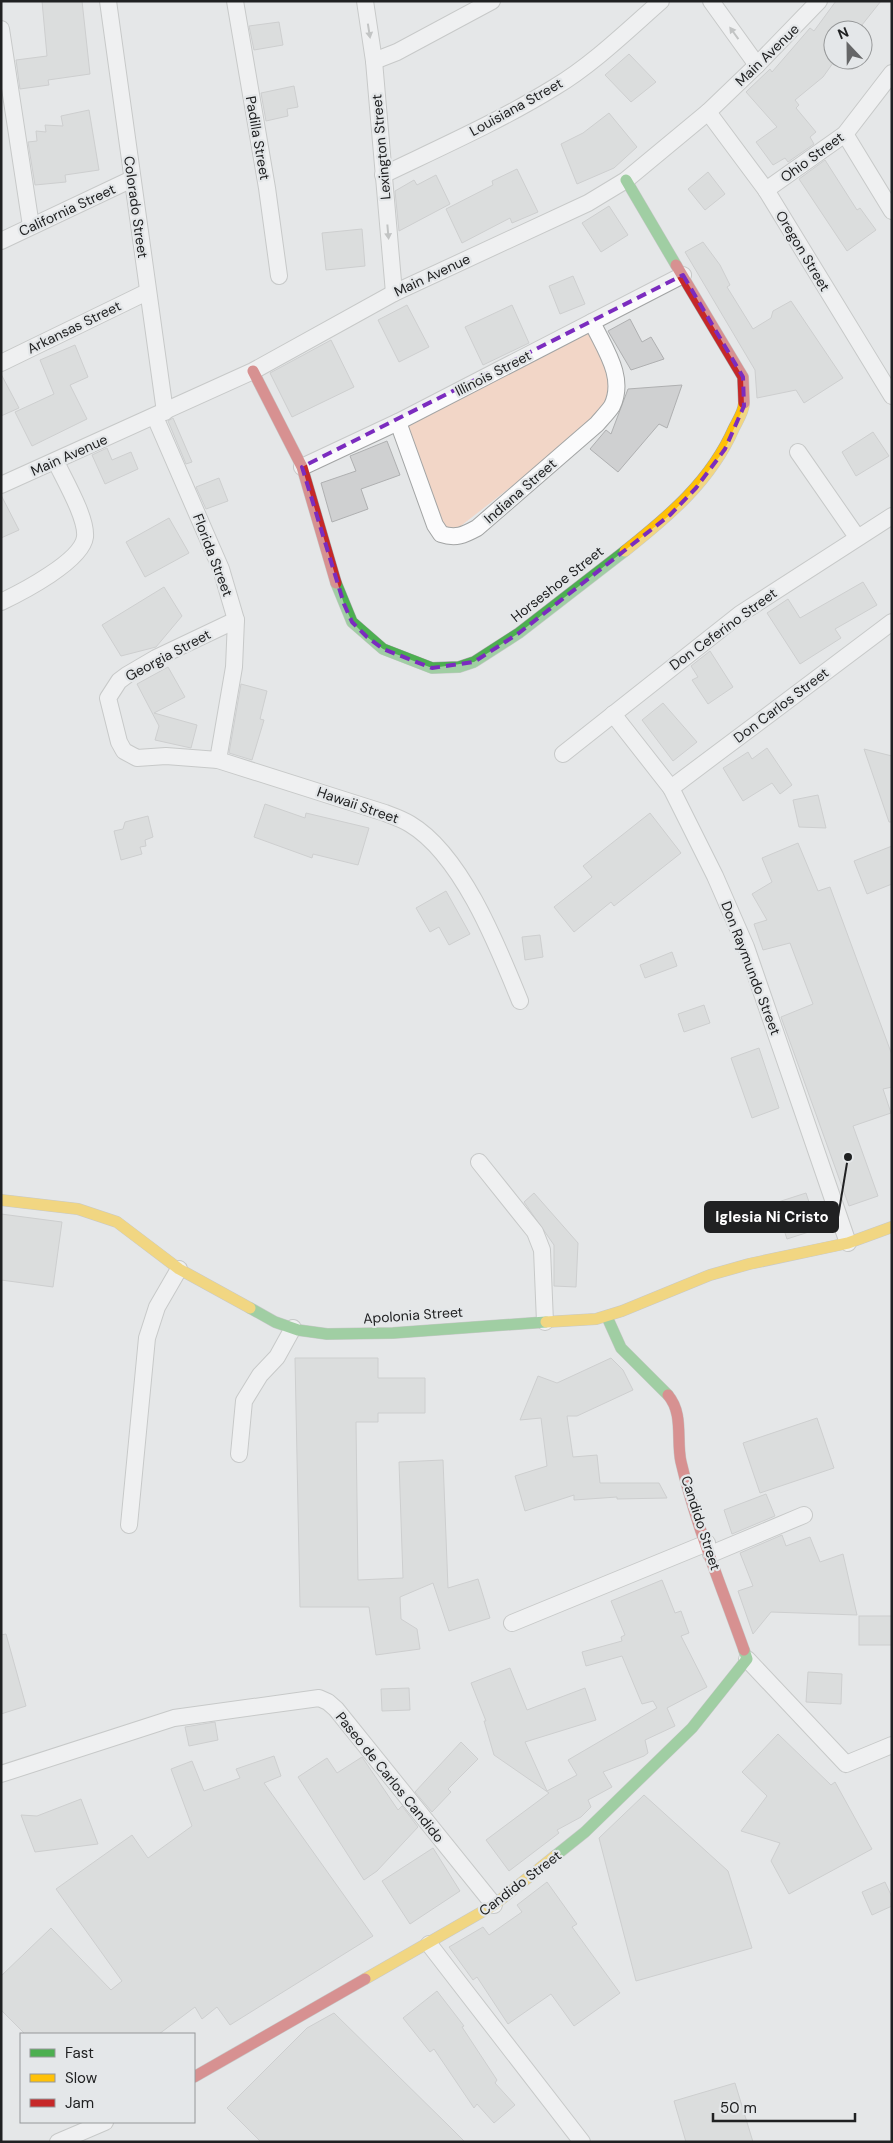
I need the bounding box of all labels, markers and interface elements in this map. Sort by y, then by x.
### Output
street label: Main Avenue [731,20,803,90]
north arrow [823,20,873,70]
text: N [835,23,851,43]
one-way arrow [366,24,374,40]
one-way arrow [729,26,739,40]
street label: Louisiana Street [466,74,566,140]
street label: Lexington Street [367,93,395,201]
street label: Padilla Street [242,95,274,181]
street label: Ohio Street [777,128,847,186]
street label: Colorado Street [120,155,152,259]
street label: California Street [16,180,118,240]
street label: Oregon Street [772,207,834,295]
one-way arrow [384,224,392,240]
street label: Main Avenue [391,249,473,301]
street label: Arkansas Street [24,297,124,357]
street label: Illinois Street [452,346,534,400]
street label: Main Avenue [28,430,110,480]
street label: Indiana Street [480,455,560,527]
street label: Florida Street [189,511,237,599]
street label: Horseshoe Street [507,542,607,626]
street label: Don Ceferino Street [666,584,780,674]
street label: Georgia Street [122,625,214,685]
street label: Don Carlos Street [730,663,832,747]
street label: Hawaii Street [315,783,401,827]
street label: Don Raymundo Street [717,898,785,1038]
callout: Iglesia Ni Cristo [705,1202,838,1232]
text: Iglesia Ni Cristo [715,1207,829,1227]
street label: Apolonia Street [362,1303,464,1327]
street label: Candido Street [677,1473,725,1573]
street label: Paseo de Carlos Candido [332,1708,448,1846]
street label: Candido Street [475,1846,565,1920]
legend [20,2033,195,2123]
text: Fast [65,2043,94,2063]
text: Slow [65,2068,98,2088]
scale bar [713,2090,856,2122]
text: Jam [65,2093,94,2113]
text: 50 m [720,2098,757,2118]

